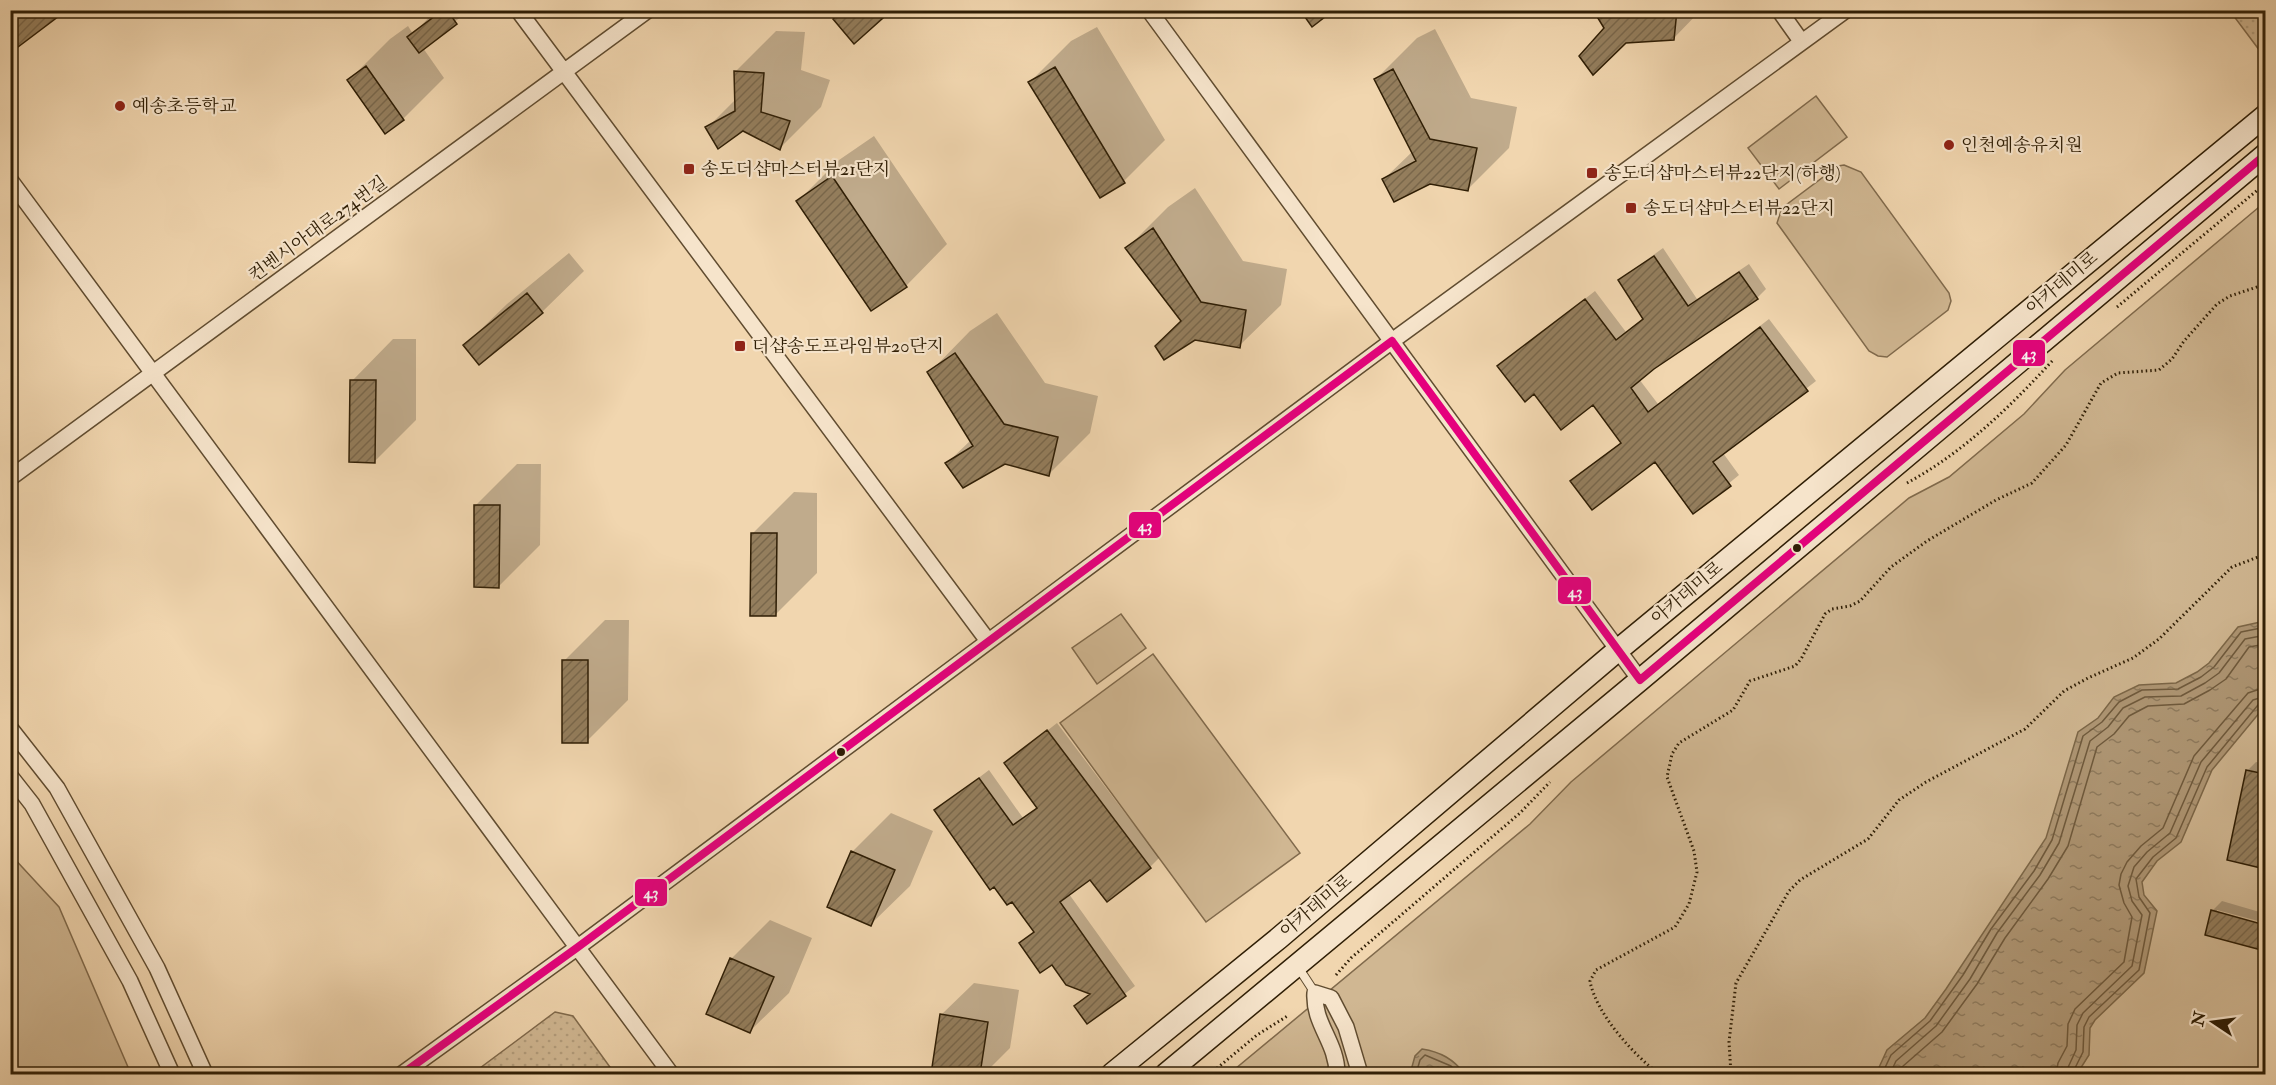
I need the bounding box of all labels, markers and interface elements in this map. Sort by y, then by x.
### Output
place label: 예송초등학교 [132,95,237,118]
marker: 예송초등학교 [113,99,127,113]
place label: 인천예송유치원 [1961,134,2083,157]
marker: 인천예송유치원 [1942,138,1956,152]
place label: 송도더샵마스터뷰21단지 [701,158,890,181]
marker: 송도더샵마스터뷰21단지 [682,162,696,176]
place label: 송도더샵마스터뷰22단지(하행) [1604,162,1841,185]
marker: 송도더샵마스터뷰22단지(하행) [1585,166,1599,180]
street label: 컨벤시아대로274번길 [244,171,392,287]
place label: 송도더샵마스터뷰22단지 [1643,197,1835,220]
marker: 송도더샵마스터뷰22단지 [1624,201,1638,215]
street label: 아카데미로 [2021,246,2103,320]
place label: 더샵송도프라임뷰20단지 [752,335,944,358]
marker: 더샵송도프라임뷰20단지 [733,339,747,353]
line badge: 43 [2012,339,2046,367]
text: 43 [2021,344,2036,364]
line badge: 43 [1128,511,1162,539]
text: 43 [1137,516,1152,536]
unlabelled marker [1791,542,1803,554]
street label: 아카데미로 [1646,556,1728,630]
line badge: 43 [1557,576,1592,605]
text: 43 [1567,582,1582,602]
unlabelled marker [835,746,847,758]
street label: 아카데미로 [1275,869,1357,943]
line badge: 43 [634,878,668,907]
text: 43 [643,883,658,903]
north arrow [2183,992,2243,1052]
text: N [2188,1009,2211,1029]

